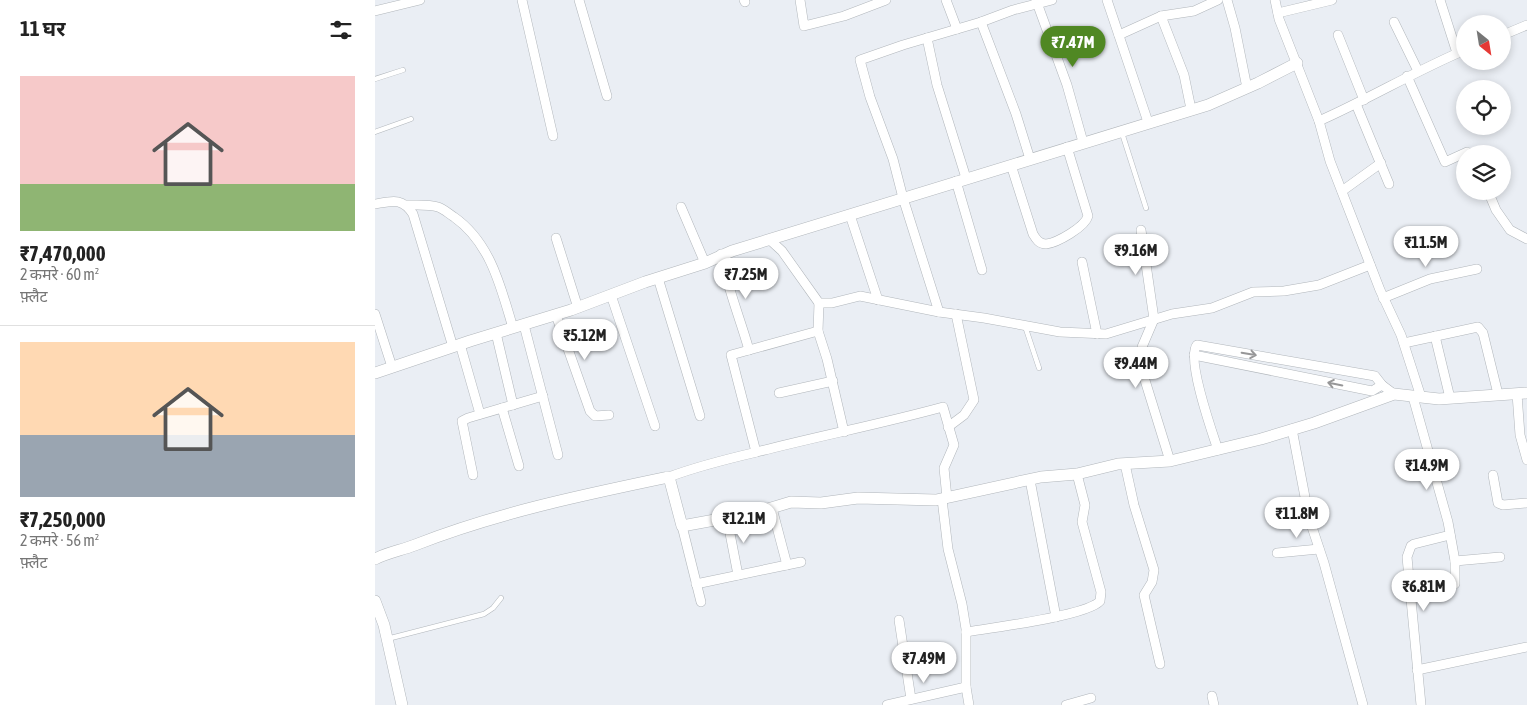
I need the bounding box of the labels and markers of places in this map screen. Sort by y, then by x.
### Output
pin: ₹7.47M [1032,26,1114,68]
pin: ₹11.5M [1385,226,1467,268]
pin: ₹9.16M [1095,234,1177,276]
pin: ₹7.25M [705,258,787,300]
pin: ₹5.12M [544,318,626,361]
pin: ₹9.44M [1095,346,1177,389]
pin: ₹14.9M [1386,448,1468,491]
pin: ₹11.8M [1256,496,1338,539]
pin: ₹12.1M [703,502,785,544]
pin: ₹6.81M [1383,570,1465,612]
pin: ₹7.49M [883,642,965,684]

